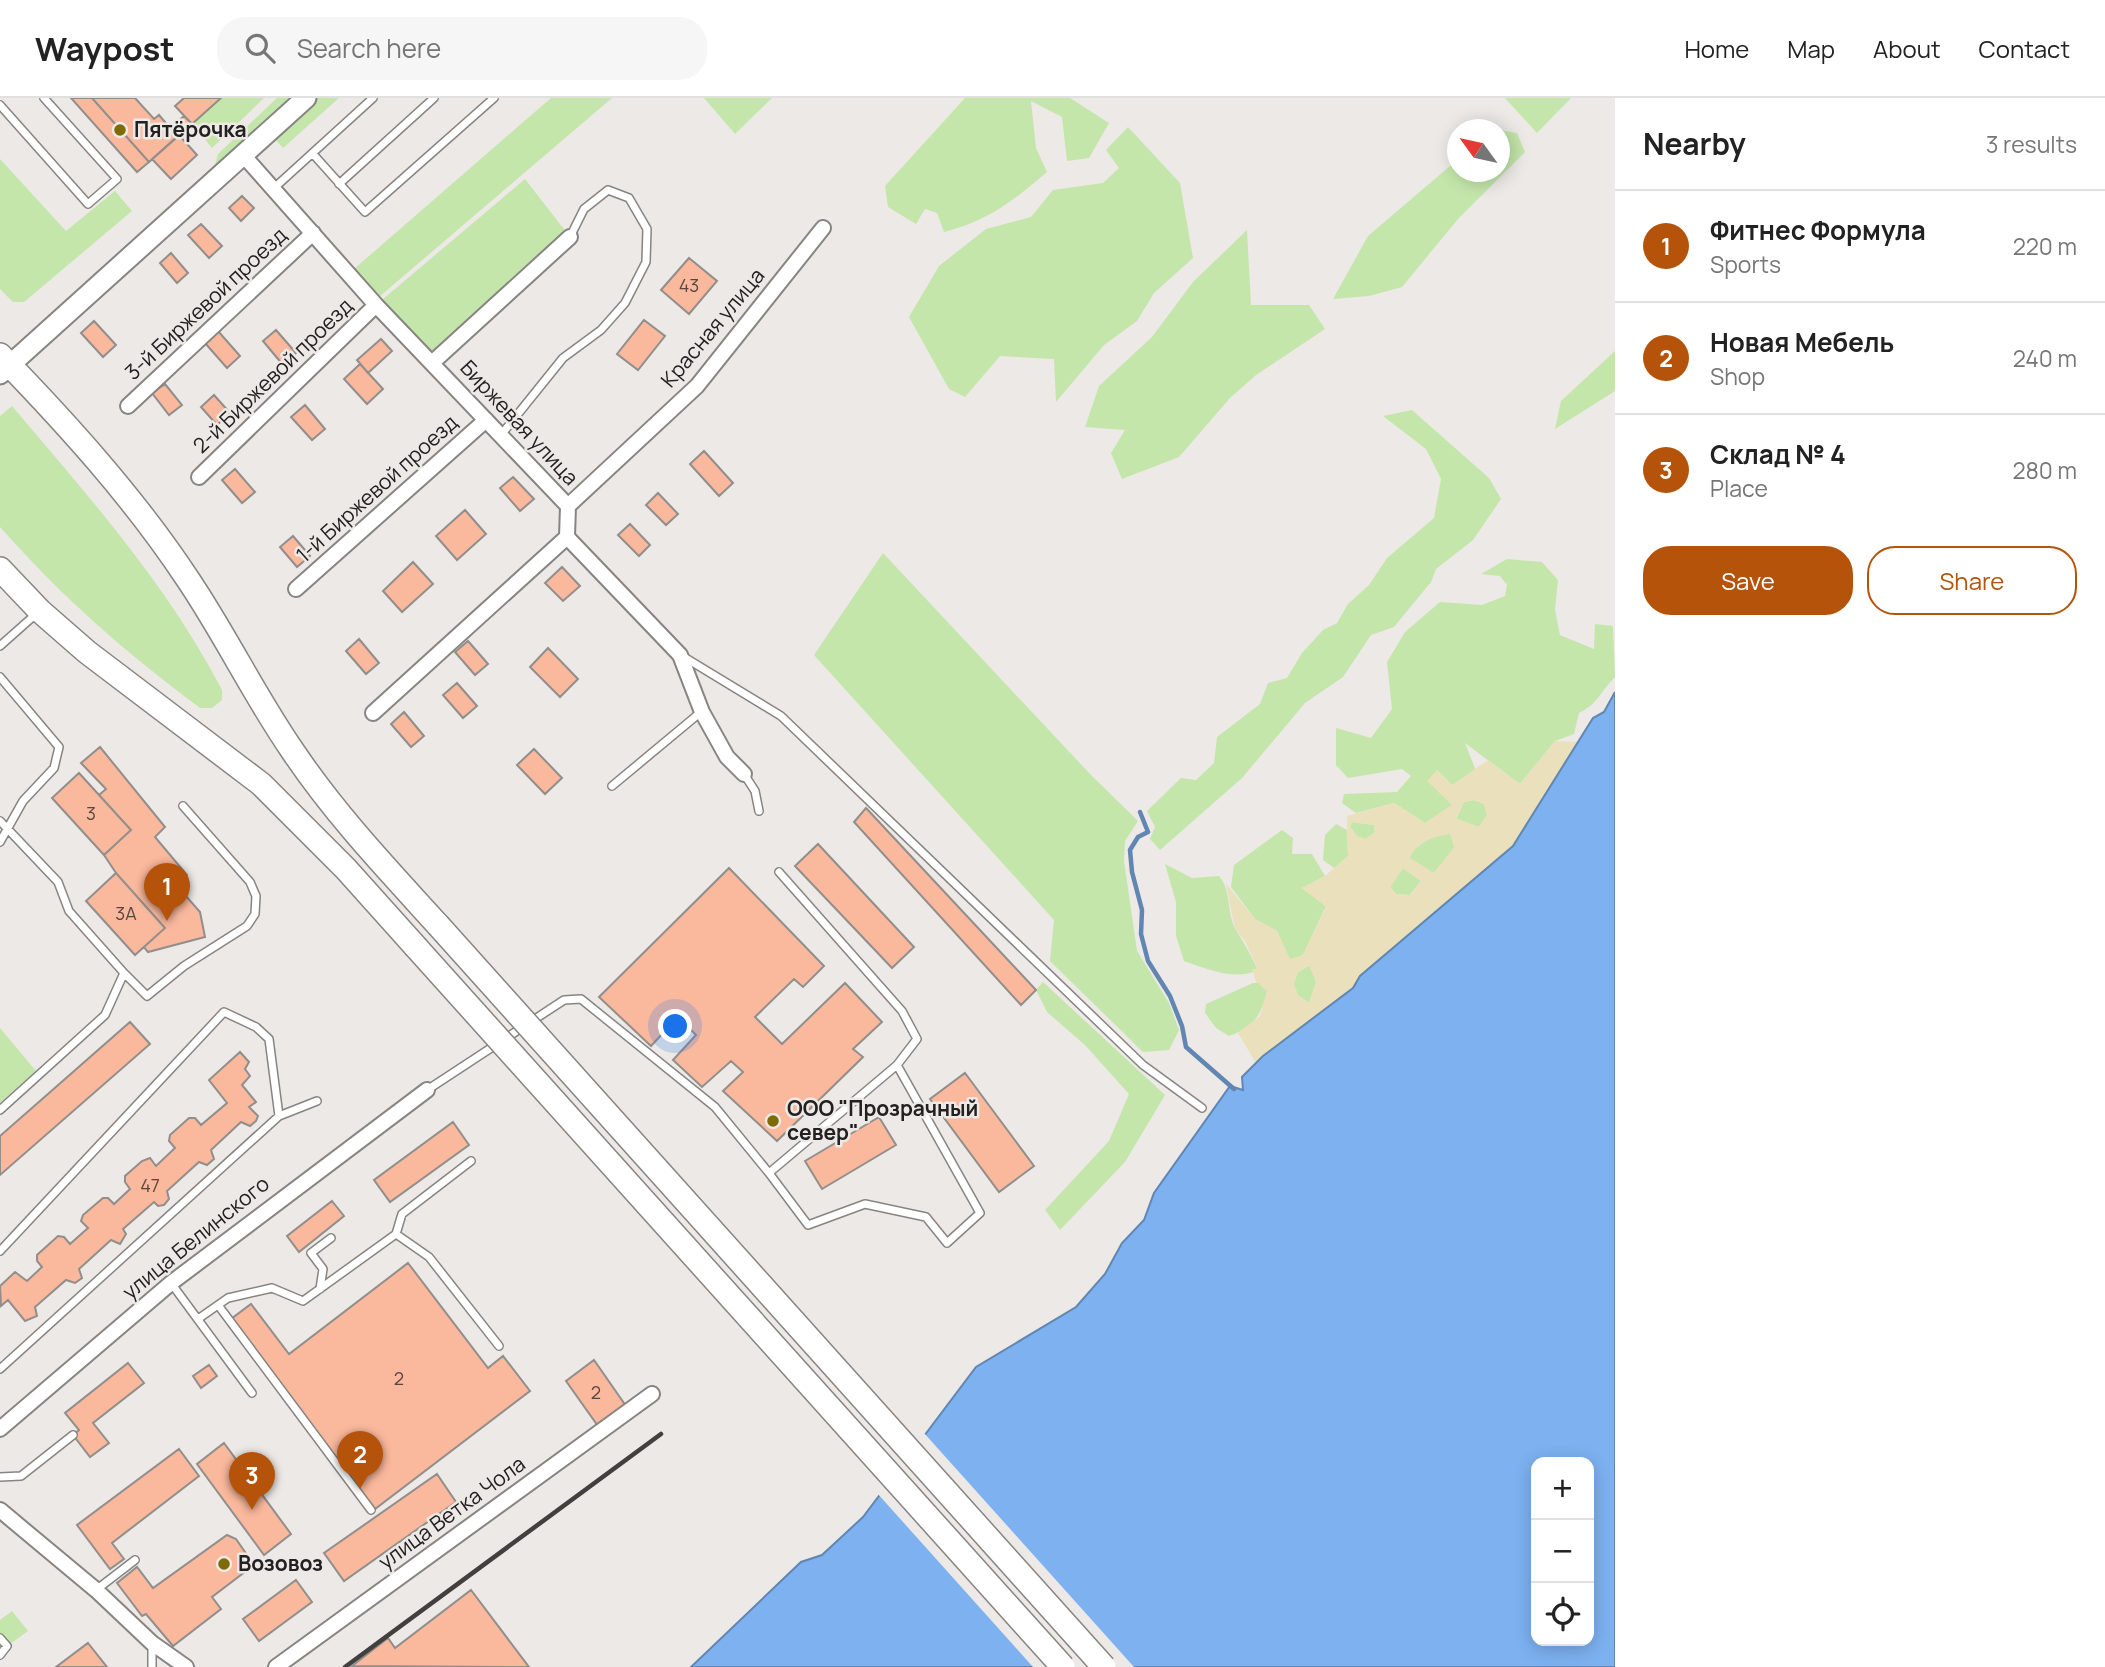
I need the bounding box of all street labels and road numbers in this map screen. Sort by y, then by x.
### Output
street label: 3-й Биржевой проезд [118,221,292,386]
street label: Красная улица [654,262,770,393]
street label: 2-й Биржевой проезд [186,292,358,459]
street label: Биржевая улица [455,354,585,491]
street label: 1-й Биржевой проезд [290,408,463,568]
street label: улица Белинского [116,1169,275,1305]
street label: улица Ветка Чола [372,1449,531,1575]

